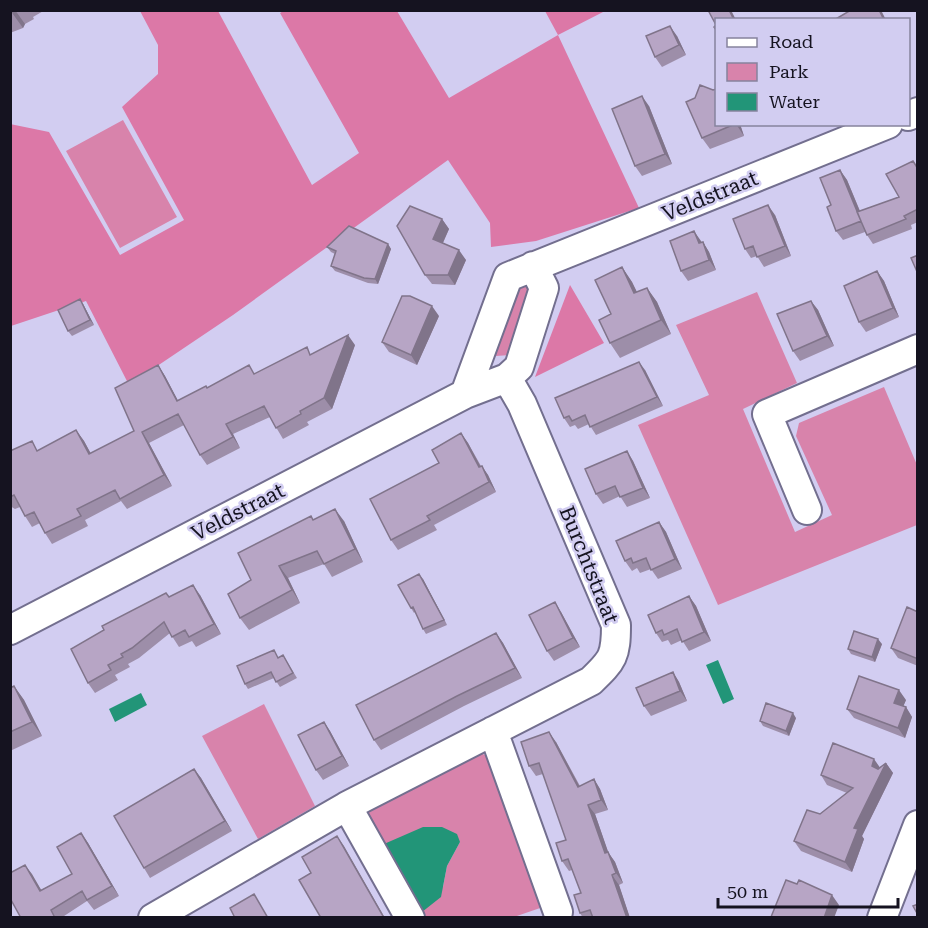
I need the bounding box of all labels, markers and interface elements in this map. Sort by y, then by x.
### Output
legend [715,18,910,126]
text: Road [769,31,814,52]
text: Park [769,61,809,82]
text: Water [769,91,820,112]
street label: Veldstraat [659,166,762,226]
street label: Veldstraat [187,478,289,546]
street label: Burchtstraat [554,503,624,628]
scale bar [718,871,898,909]
text: 50 m [727,881,768,902]

